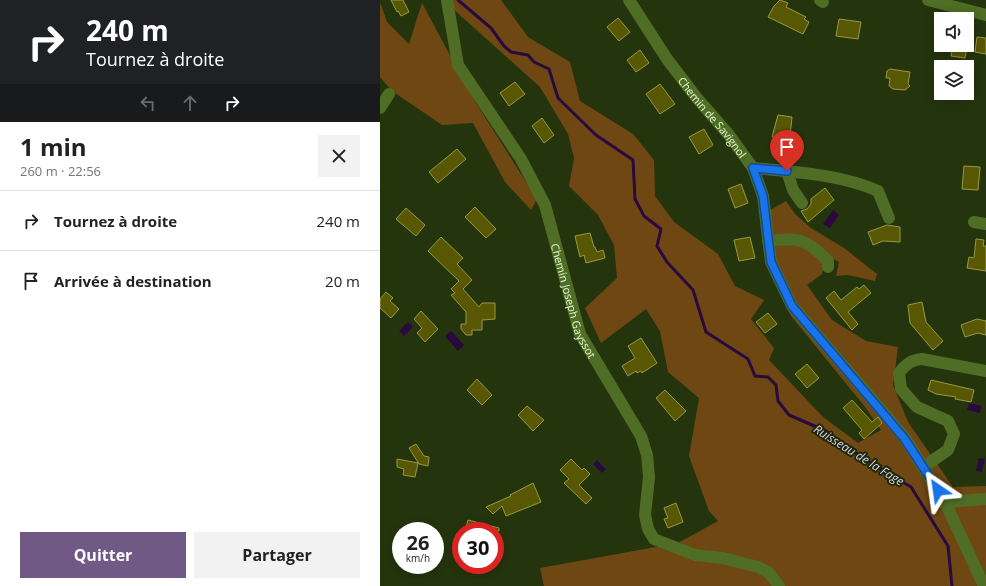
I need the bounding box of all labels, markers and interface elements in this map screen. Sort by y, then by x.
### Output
text: 240 m [86,11,169,49]
map controls [934,12,974,100]
button: sound [934,12,974,52]
icon: right [20,16,72,68]
text: Tournez à droite [86,47,224,71]
button: layers [934,60,974,100]
street label: Chemin de Savignol [675,73,750,161]
icon: left [137,92,159,114]
icon: ahead [179,92,201,114]
icon: right [221,92,243,114]
text: 1 min [20,130,87,163]
pin [770,130,804,171]
button: close [318,135,360,177]
icon: arrive [776,136,798,158]
text: 260 m · 22:56 [20,162,101,180]
icon: right [20,210,42,232]
text: Tournez à droite [54,211,177,231]
text: 240 m [316,211,360,231]
street label: Chemin Joseph Gayssot [548,241,600,361]
icon: arrive [20,270,42,292]
text: Arrivée à destination [54,271,212,291]
text: 20 m [325,271,360,291]
water label: Ruisseau de la Fage [811,420,907,490]
position arrow [917,469,959,511]
speed limit sign: 30 [452,522,504,574]
text: 26 [407,529,429,556]
button: Quitter [20,532,186,578]
button: Partager [194,532,360,578]
text: km/h [406,551,430,565]

